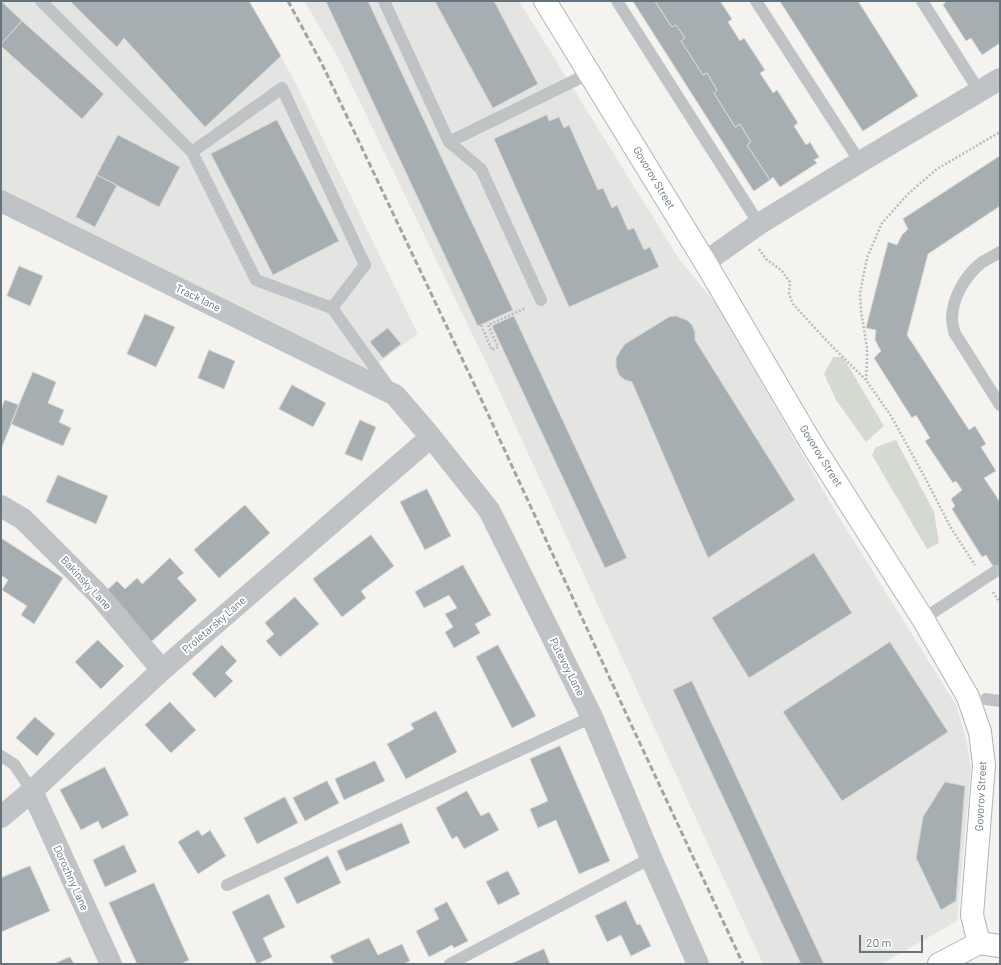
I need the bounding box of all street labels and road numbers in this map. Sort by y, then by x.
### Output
street label: Govorov Street [630,144,678,212]
street label: Track lane [173,281,223,315]
street label: Govorov Street [797,423,845,489]
street label: Bakinsky Lane [58,554,114,612]
street label: Proletarsky Lane [179,594,249,656]
street label: Putevoy Lane [547,636,587,698]
street label: Govorov Street [973,760,989,832]
street label: Dorozhny Lane [51,843,91,913]

